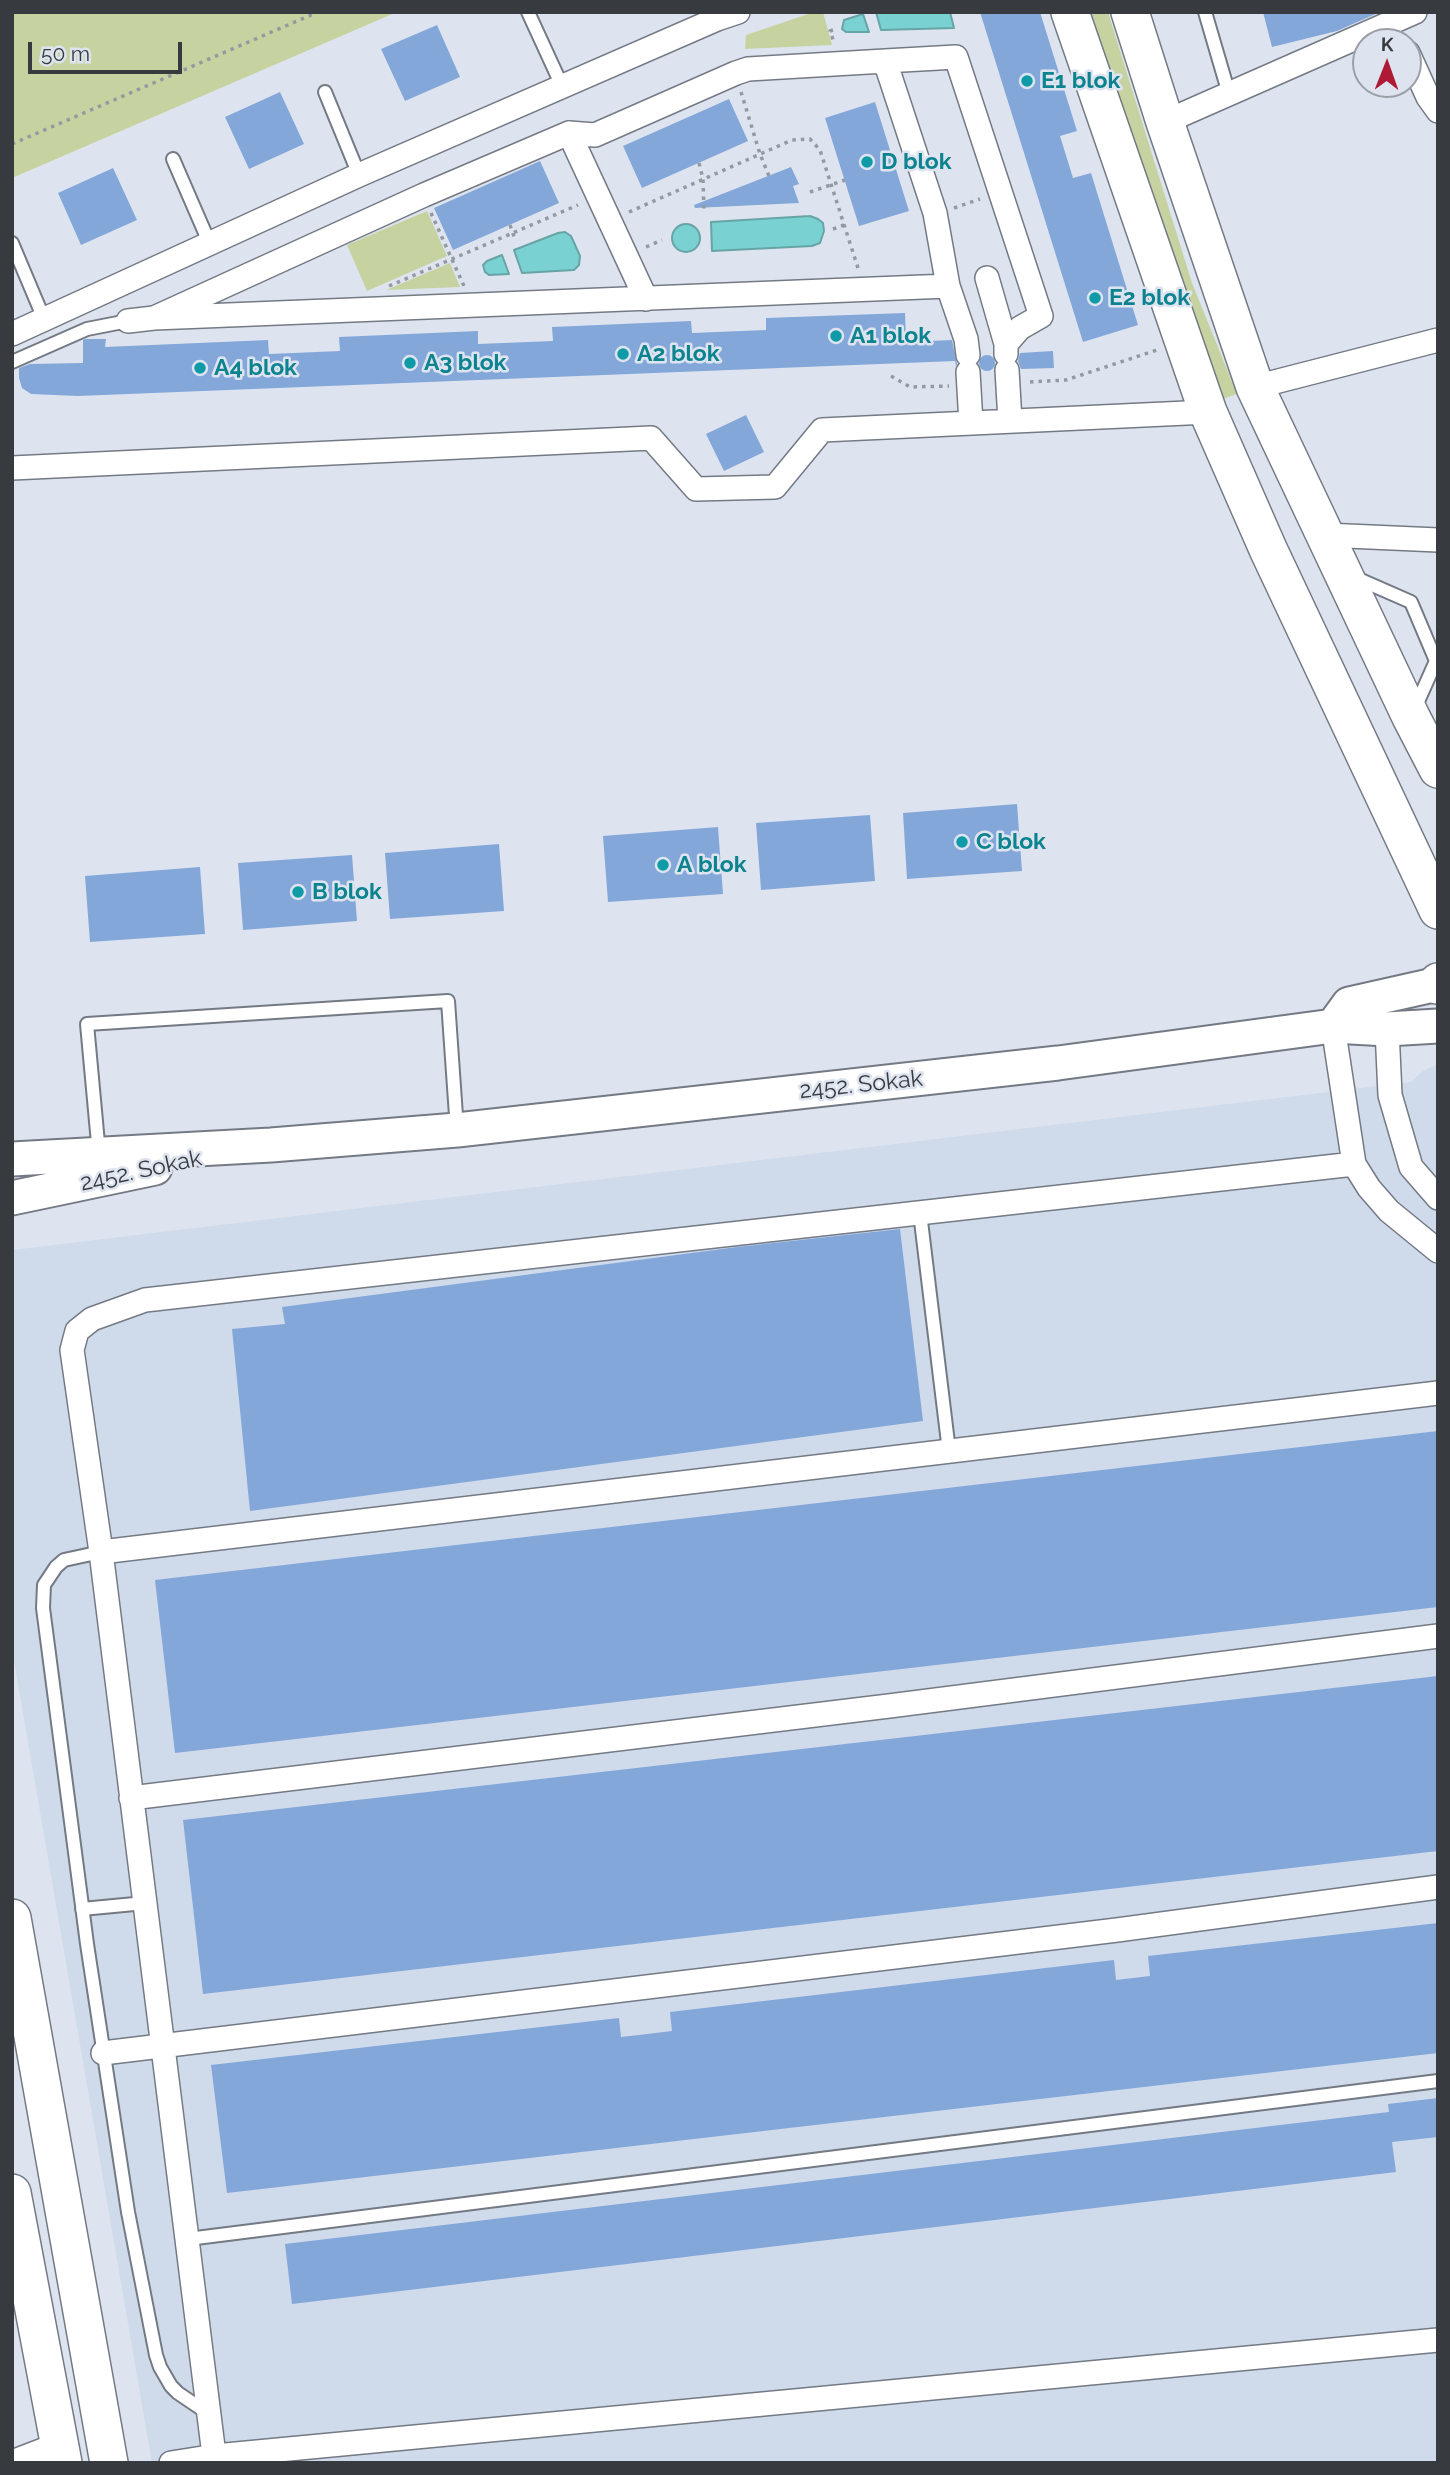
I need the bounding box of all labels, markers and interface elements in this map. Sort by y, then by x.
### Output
scale bar [32,28,186,72]
north arrow [1352,28,1422,98]
text: K [1381,33,1394,55]
text: 50 m [41,41,90,66]
place label: E1 blok [1041,67,1120,95]
marker: E1 blok [1019,73,1035,89]
place label: D blok [881,148,952,176]
marker: D blok [859,154,875,170]
place label: E2 blok [1109,284,1190,312]
marker: E2 blok [1087,290,1103,306]
place label: A1 blok [850,322,931,350]
marker: A1 blok [828,328,844,344]
place label: A2 blok [637,340,720,368]
marker: A2 blok [615,346,631,362]
place label: A3 blok [424,349,506,377]
place label: A4 blok [214,354,297,382]
marker: A3 blok [402,355,418,371]
marker: A4 blok [192,360,208,376]
place label: C blok [976,828,1046,856]
marker: C blok [954,834,970,850]
place label: A blok [677,851,747,879]
marker: A blok [655,857,671,873]
place label: B blok [312,878,382,906]
marker: B blok [290,884,306,900]
street label: 2452. Sokak [798,1065,924,1105]
street label: 2452. Sokak [78,1145,204,1197]

